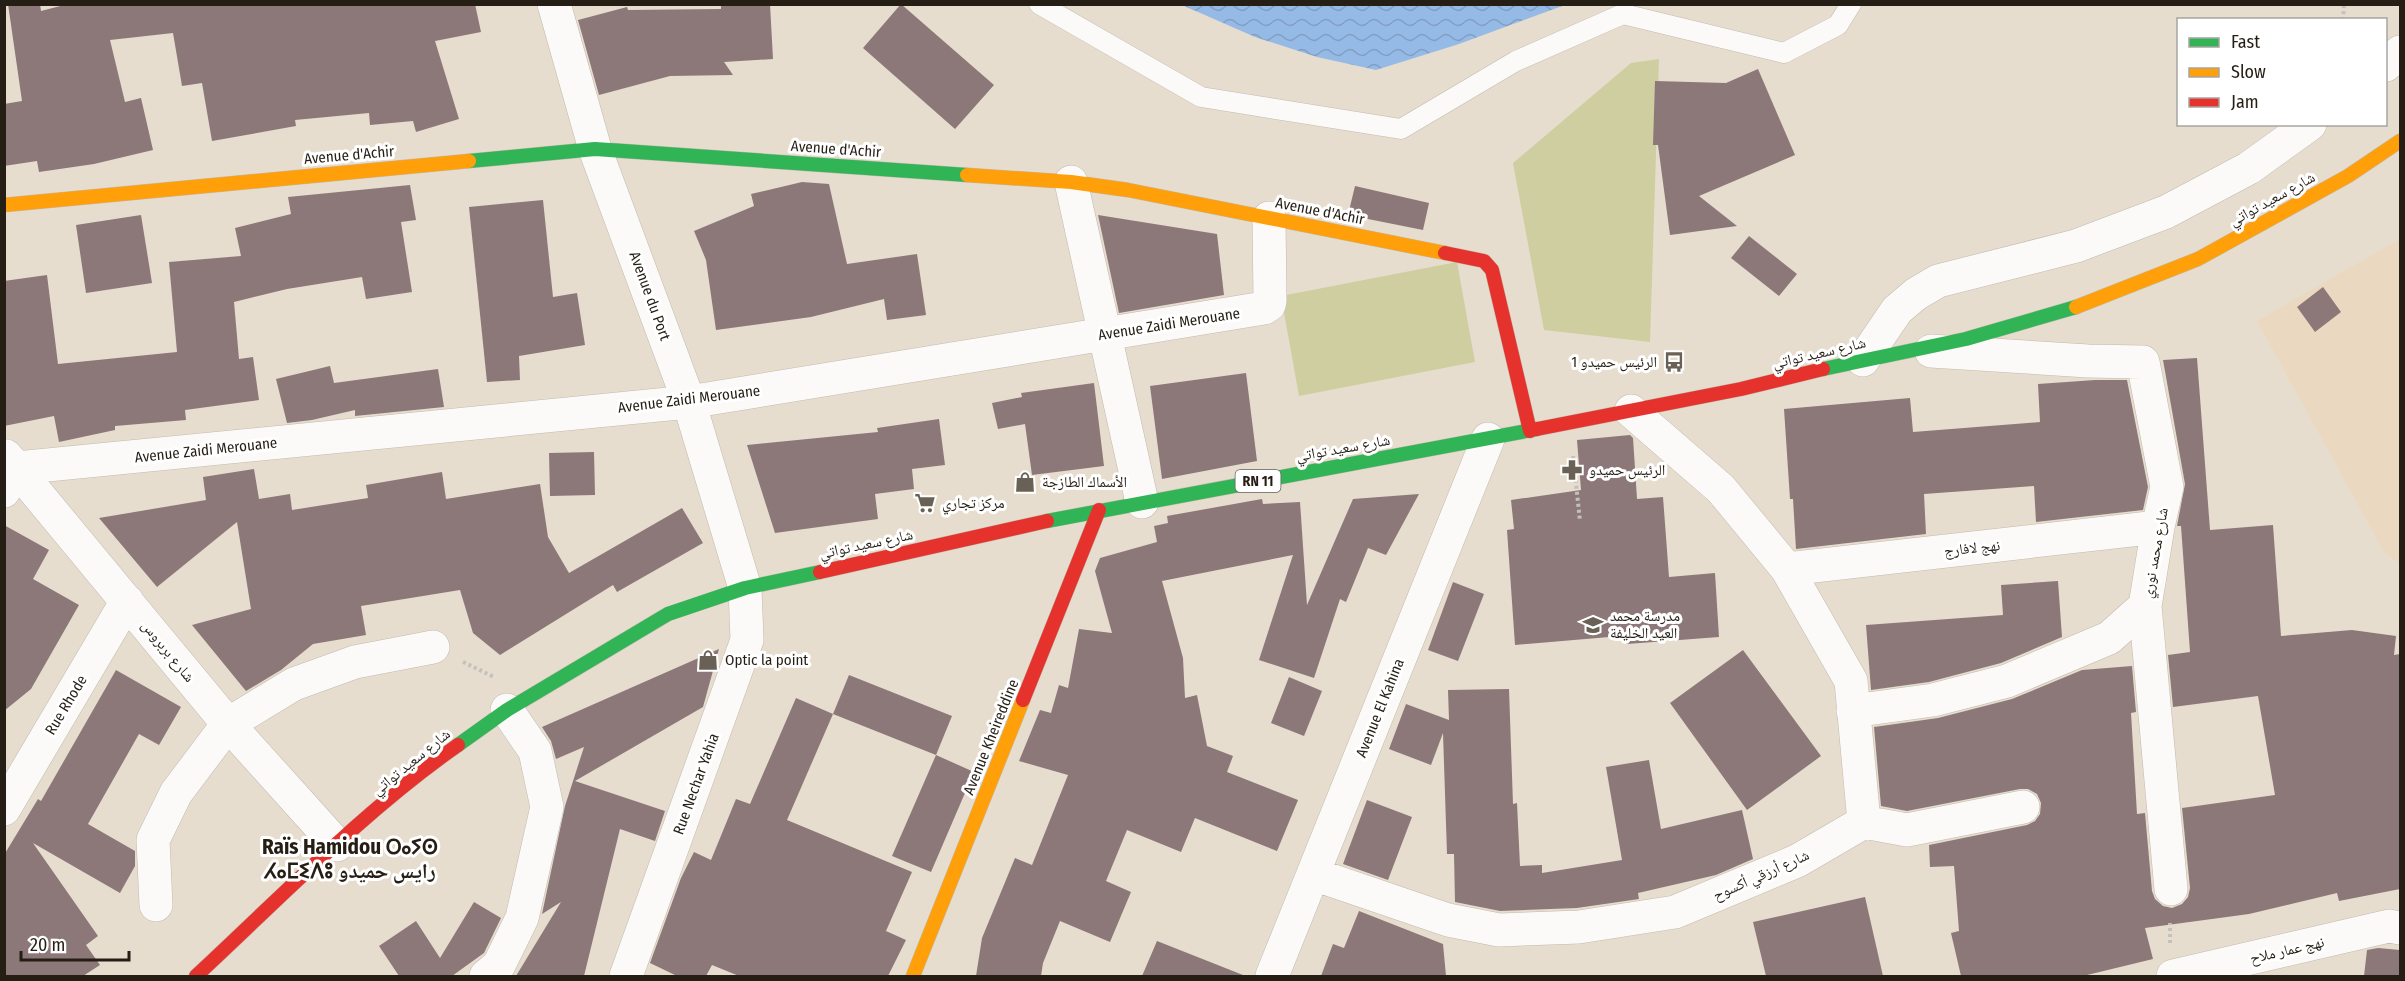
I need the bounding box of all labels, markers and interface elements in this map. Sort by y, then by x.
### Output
legend [2177,18,2387,126]
text: Fast [2231,31,2260,53]
text: Slow [2231,61,2266,83]
text: Jam [2231,91,2259,113]
street label: Avenue d'Achir [790,137,883,161]
street label: Avenue d'Achir [303,142,396,168]
street label: شارع سعيد تواتي [2226,168,2320,232]
street label: Avenue d'Achir [1274,194,1367,229]
street label: Avenue du Port [626,249,674,343]
street label: Avenue Zaidi Merouane [1097,304,1241,344]
street label: شارع سعيد تواتي [1771,333,1868,375]
bus stop icon: الرئيس حميدو 1 [1662,350,1686,374]
place label: الرئيس حميدو 1 [1571,353,1657,372]
street label: Avenue Zaidi Merouane [617,381,761,417]
street label: شارع سعيد تواتي [1294,431,1392,468]
street label: Avenue Zaidi Merouane [134,434,278,466]
pharmacy icon: الرئيس حميدو [1560,458,1584,482]
place label: الرئيس حميدو [1589,461,1665,480]
shop icon: الأسماك الطازجة [1013,470,1037,494]
road number: RN 11 [1236,470,1280,492]
place label: الأسماك الطازجة [1042,473,1127,491]
supermarket icon: مركز تجاري [913,491,937,515]
place label: مركز تجاري [942,494,1005,515]
street label: شارع محمد نوري [2138,506,2175,600]
street label: شارع سعيد تواتي [817,525,915,565]
street label: نهج لافارج [1943,536,2001,561]
place label: مدرسة محمد العيد الخليفة [1610,607,1680,642]
school or university icon: مدرسة محمد العيد الخليفة [1581,613,1605,637]
street label: شارع بربروس [137,616,199,686]
shop icon: Optic la point [696,648,720,672]
place label: Optic la point [725,651,808,669]
street label: Avenue El Kahina [1352,656,1408,760]
street label: Rue Rhode [41,672,91,738]
street label: Avenue Kheireddine [960,677,1022,797]
street label: شارع سعيد تواتي [368,725,456,801]
street label: Rue Nechar Yahia [669,731,723,837]
district label: Raïs Hamidou ⵔⴰⵢⵙ ⵃⴰⵎⵉⴷⵓ رایس حمیدو [262,834,438,884]
street label: شارع أرزقي أكسوح [1710,846,1813,907]
scale bar [21,924,129,962]
street label: نهج عمار ملاح [2248,933,2326,968]
text: 20 m [30,934,65,956]

